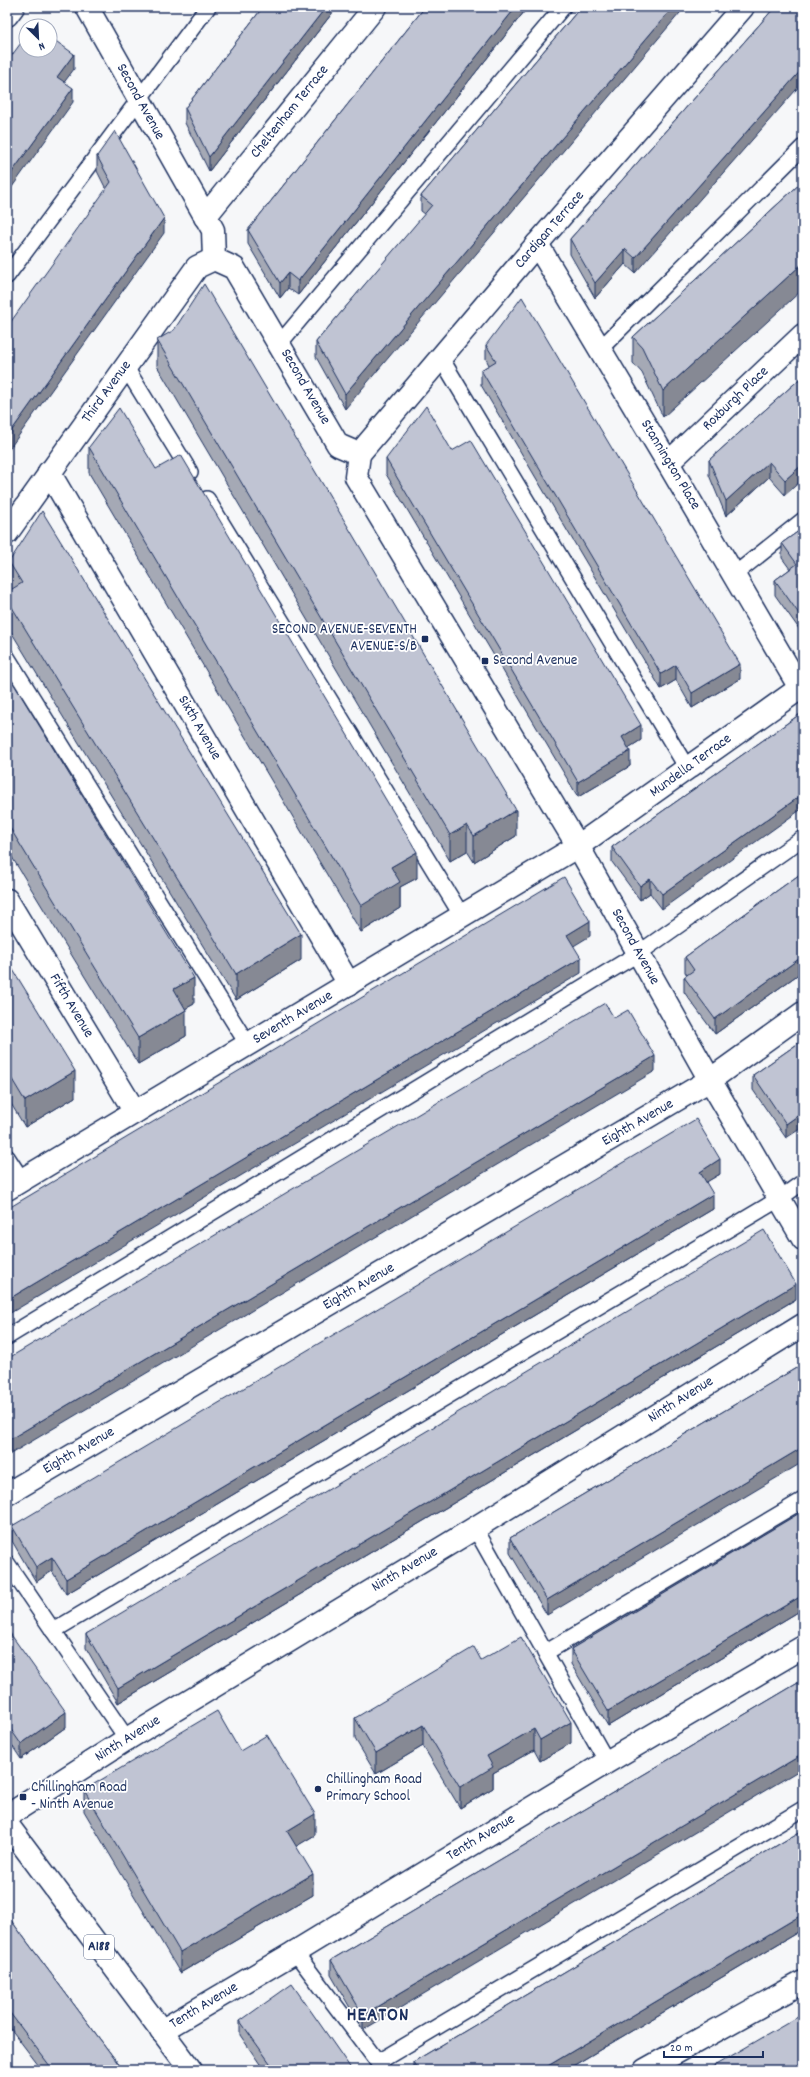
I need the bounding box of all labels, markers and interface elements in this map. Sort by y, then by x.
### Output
north arrow [18,18,58,58]
text: N [35,37,47,54]
street label: Second Avenue [110,60,170,145]
street label: Cheltenham Terrace [245,60,335,163]
street label: Cardigan Terrace [510,186,590,274]
street label: Second Avenue [274,345,336,429]
street label: Third Avenue [77,356,137,428]
street label: Roxburgh Place [698,361,774,436]
street label: Stannington Place [634,416,706,515]
place label: SECOND AVENUE-SEVENTH AVENUE-S/B [272,619,417,658]
marker: SECOND AVENUE-SEVENTH AVENUE-S/B [420,634,430,644]
place label: Second Avenue [493,650,578,672]
marker: Second Avenue [480,656,490,666]
street label: Sixth Avenue [172,691,227,765]
street label: Mundella Terrace [645,728,737,803]
street label: Second Avenue [605,905,665,990]
street label: Fifth Avenue [43,970,99,1043]
street label: Seventh Avenue [249,985,338,1051]
street label: Eighth Avenue [598,1093,678,1152]
street label: Eighth Avenue [319,1257,399,1316]
street label: Ninth Avenue [644,1371,719,1429]
street label: Eighth Avenue [39,1421,119,1480]
street label: Ninth Avenue [368,1541,443,1598]
street label: Ninth Avenue [91,1710,166,1768]
place label: Chillingham Road Primary School [326,1769,422,1808]
place label: Chillingham Road - Ninth Avenue [31,1777,127,1816]
marker: Chillingham Road Primary School [313,1784,323,1794]
marker: Chillingham Road - Ninth Avenue [18,1792,28,1802]
street label: Tenth Avenue [443,1809,520,1867]
road number: A188 [84,1935,114,1959]
street label: Tenth Avenue [166,1977,243,2035]
district label: HEATON [347,2003,409,2030]
scale bar [664,2033,763,2059]
text: 20 m [670,2040,693,2057]

